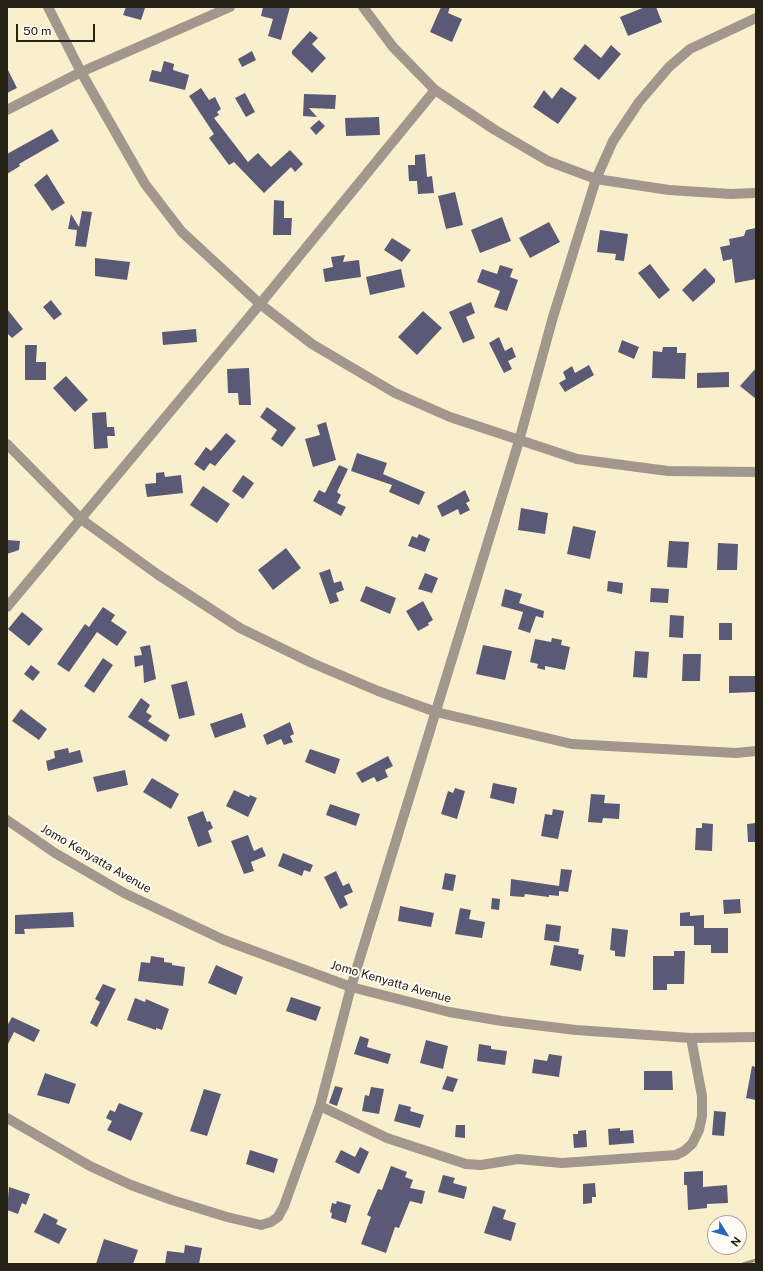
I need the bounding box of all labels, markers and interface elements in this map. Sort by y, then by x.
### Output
scale bar [18,16,97,42]
text: 50 m [23,24,51,38]
street label: Jomo Kenyatta Avenue [38,822,154,896]
street label: Jomo Kenyatta Avenue [329,958,453,1006]
north arrow [707,1215,747,1255]
text: N [728,1235,743,1249]

